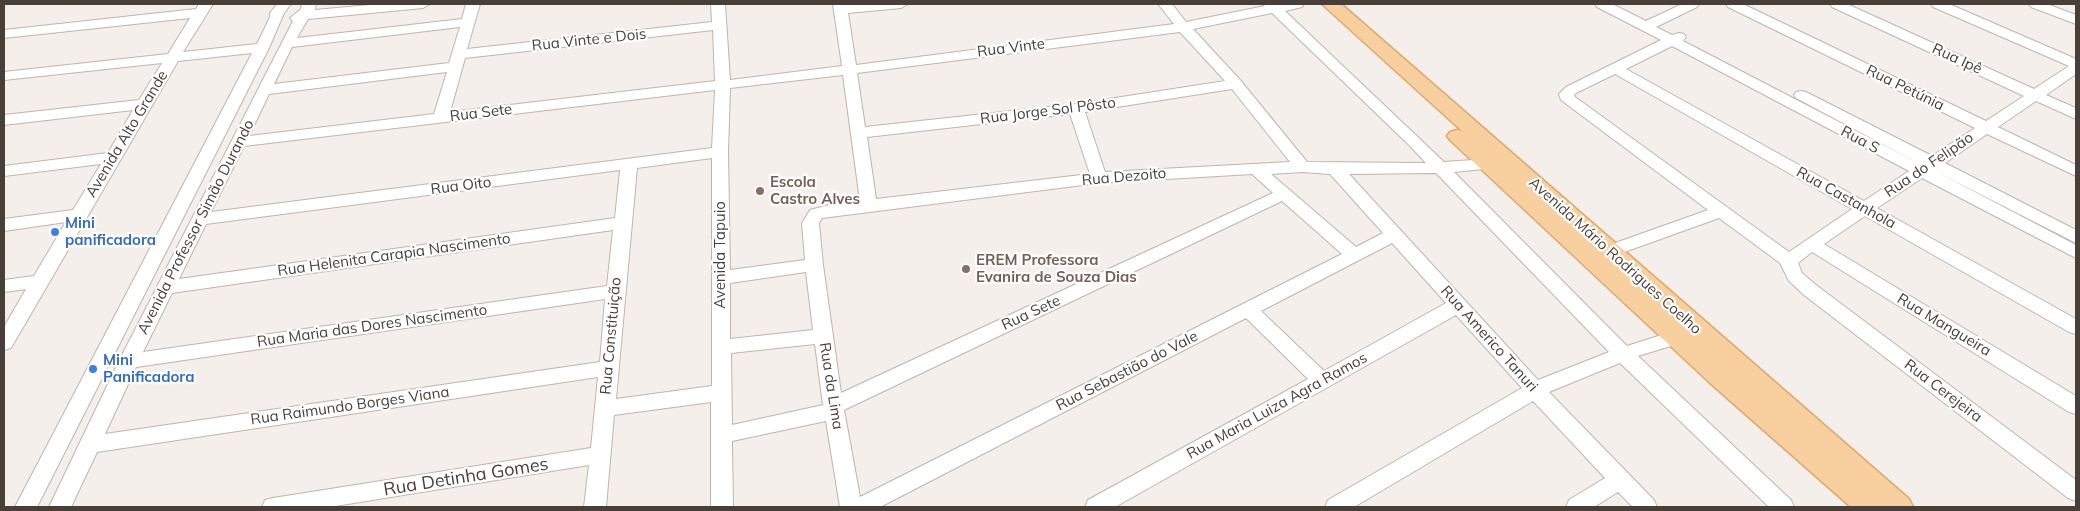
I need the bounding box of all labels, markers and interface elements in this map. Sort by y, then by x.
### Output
street label: Rua Vinte e Dois [531,25,647,55]
street label: Rua Vinte [976,35,1046,61]
street label: Rua Ipê [1929,40,1985,78]
street label: Rua Petúnia [1863,61,1947,115]
street label: Avenida Alto Grande [82,67,172,201]
street label: Rua Jorge Sol Pôsto [979,94,1117,128]
street label: Rua Sete [449,100,513,126]
street label: Avenida Professor Simão Durando [134,117,258,337]
street label: Rua S [1838,122,1882,158]
street label: Rua do Felipão [1881,129,1977,201]
street label: Rua Castanhola [1793,163,1899,233]
street label: Rua Dezoito [1081,164,1167,190]
street label: Rua Oito [430,173,492,199]
place label: Escola Castro Alves [770,173,860,208]
street label: Avenida Mário Rodrigues Coelho [1525,174,1705,338]
marker: Escola Castro Alves [754,185,766,197]
street label: Avenida Tapuio [711,201,729,309]
place label: Mini panificadora [65,214,156,249]
marker: Mini panificadora [49,226,61,238]
street label: Rua Helenita Carapia Nascimento [276,230,512,280]
place label: EREM Professora Evanira de Souza Dias [976,251,1137,286]
marker: EREM Professora Evanira de Souza Dias [960,263,972,275]
street label: Rua Constituição [597,277,625,395]
street label: Rua Americo Tanuri [1437,282,1541,396]
street label: Rua Mangueira [1894,290,1994,360]
street label: Rua Sete [999,292,1063,334]
street label: Rua Maria das Dores Nascimento [256,301,488,351]
street label: Rua Sebastião do Vale [1053,327,1201,415]
street label: Rua da Lima [815,341,847,431]
street label: Rua Maria Luiza Agra Ramos [1184,349,1370,463]
place label: Mini Panificadora [103,351,194,386]
street label: Rua Cerejeira [1900,356,1986,426]
marker: Mini Panificadora [87,363,99,375]
street label: Rua Raimundo Borges Viana [249,383,451,429]
street label: Rua Detinha Gomes [382,453,550,501]

